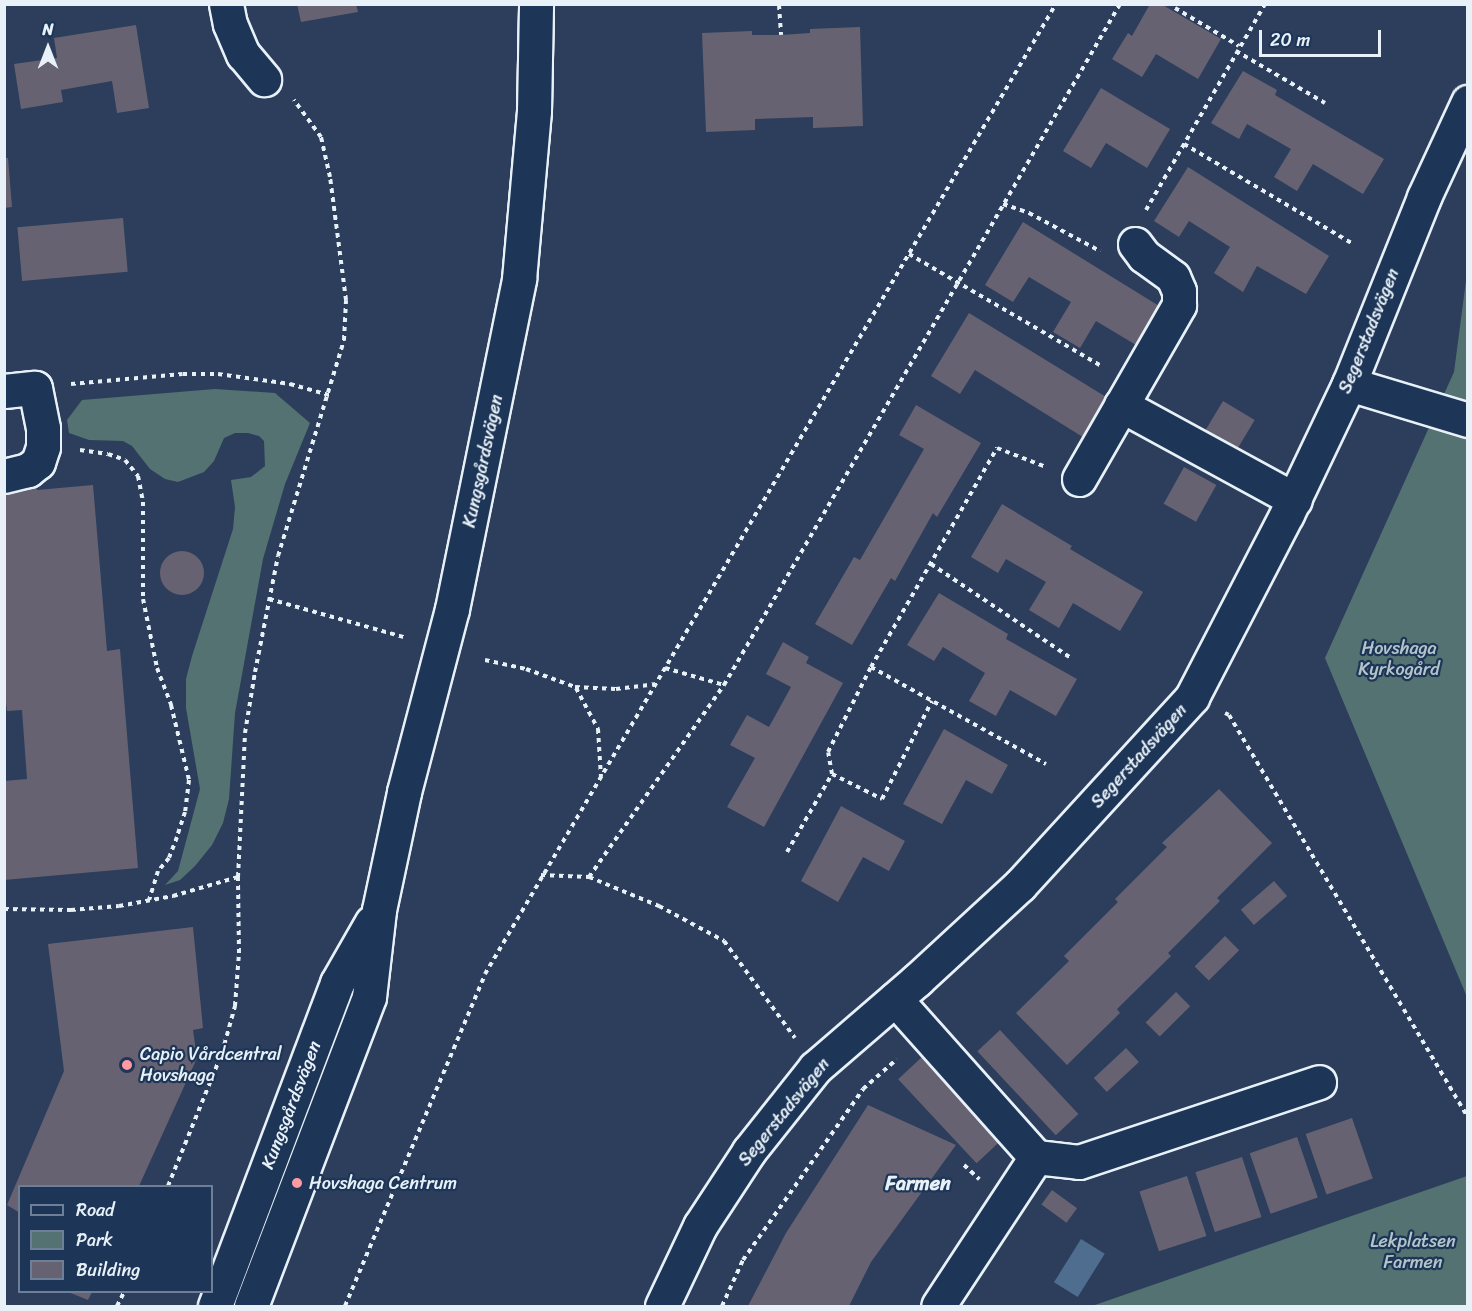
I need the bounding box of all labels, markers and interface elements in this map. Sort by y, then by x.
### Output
text: N [42,15,54,44]
north arrow [18,18,78,78]
scale bar [1262,18,1384,56]
text: 20 m [1270,24,1310,56]
street label: Segerstadsvägen [1334,265,1404,397]
street label: Kungsgårdsvägen [458,392,508,530]
park label: Hovshaga Kyrkogård [1358,638,1440,680]
street label: Segerstadsvägen [1086,699,1192,813]
street label: Kungsgårdsvägen [257,1038,325,1172]
place label: Capio Vårdcentral Hovshaga [140,1044,281,1086]
street label: Segerstadsvägen [734,1054,834,1170]
marker: Capio Vårdcentral Hovshaga [118,1056,136,1074]
district label: Farmen [885,1171,951,1195]
place label: Hovshaga Centrum [309,1172,458,1194]
marker: Hovshaga Centrum [290,1176,304,1190]
legend [18,1185,213,1293]
text: Road [76,1194,115,1226]
text: Park [76,1224,113,1256]
park label: Lekplatsen Farmen [1370,1231,1456,1274]
text: Building [76,1254,140,1286]

